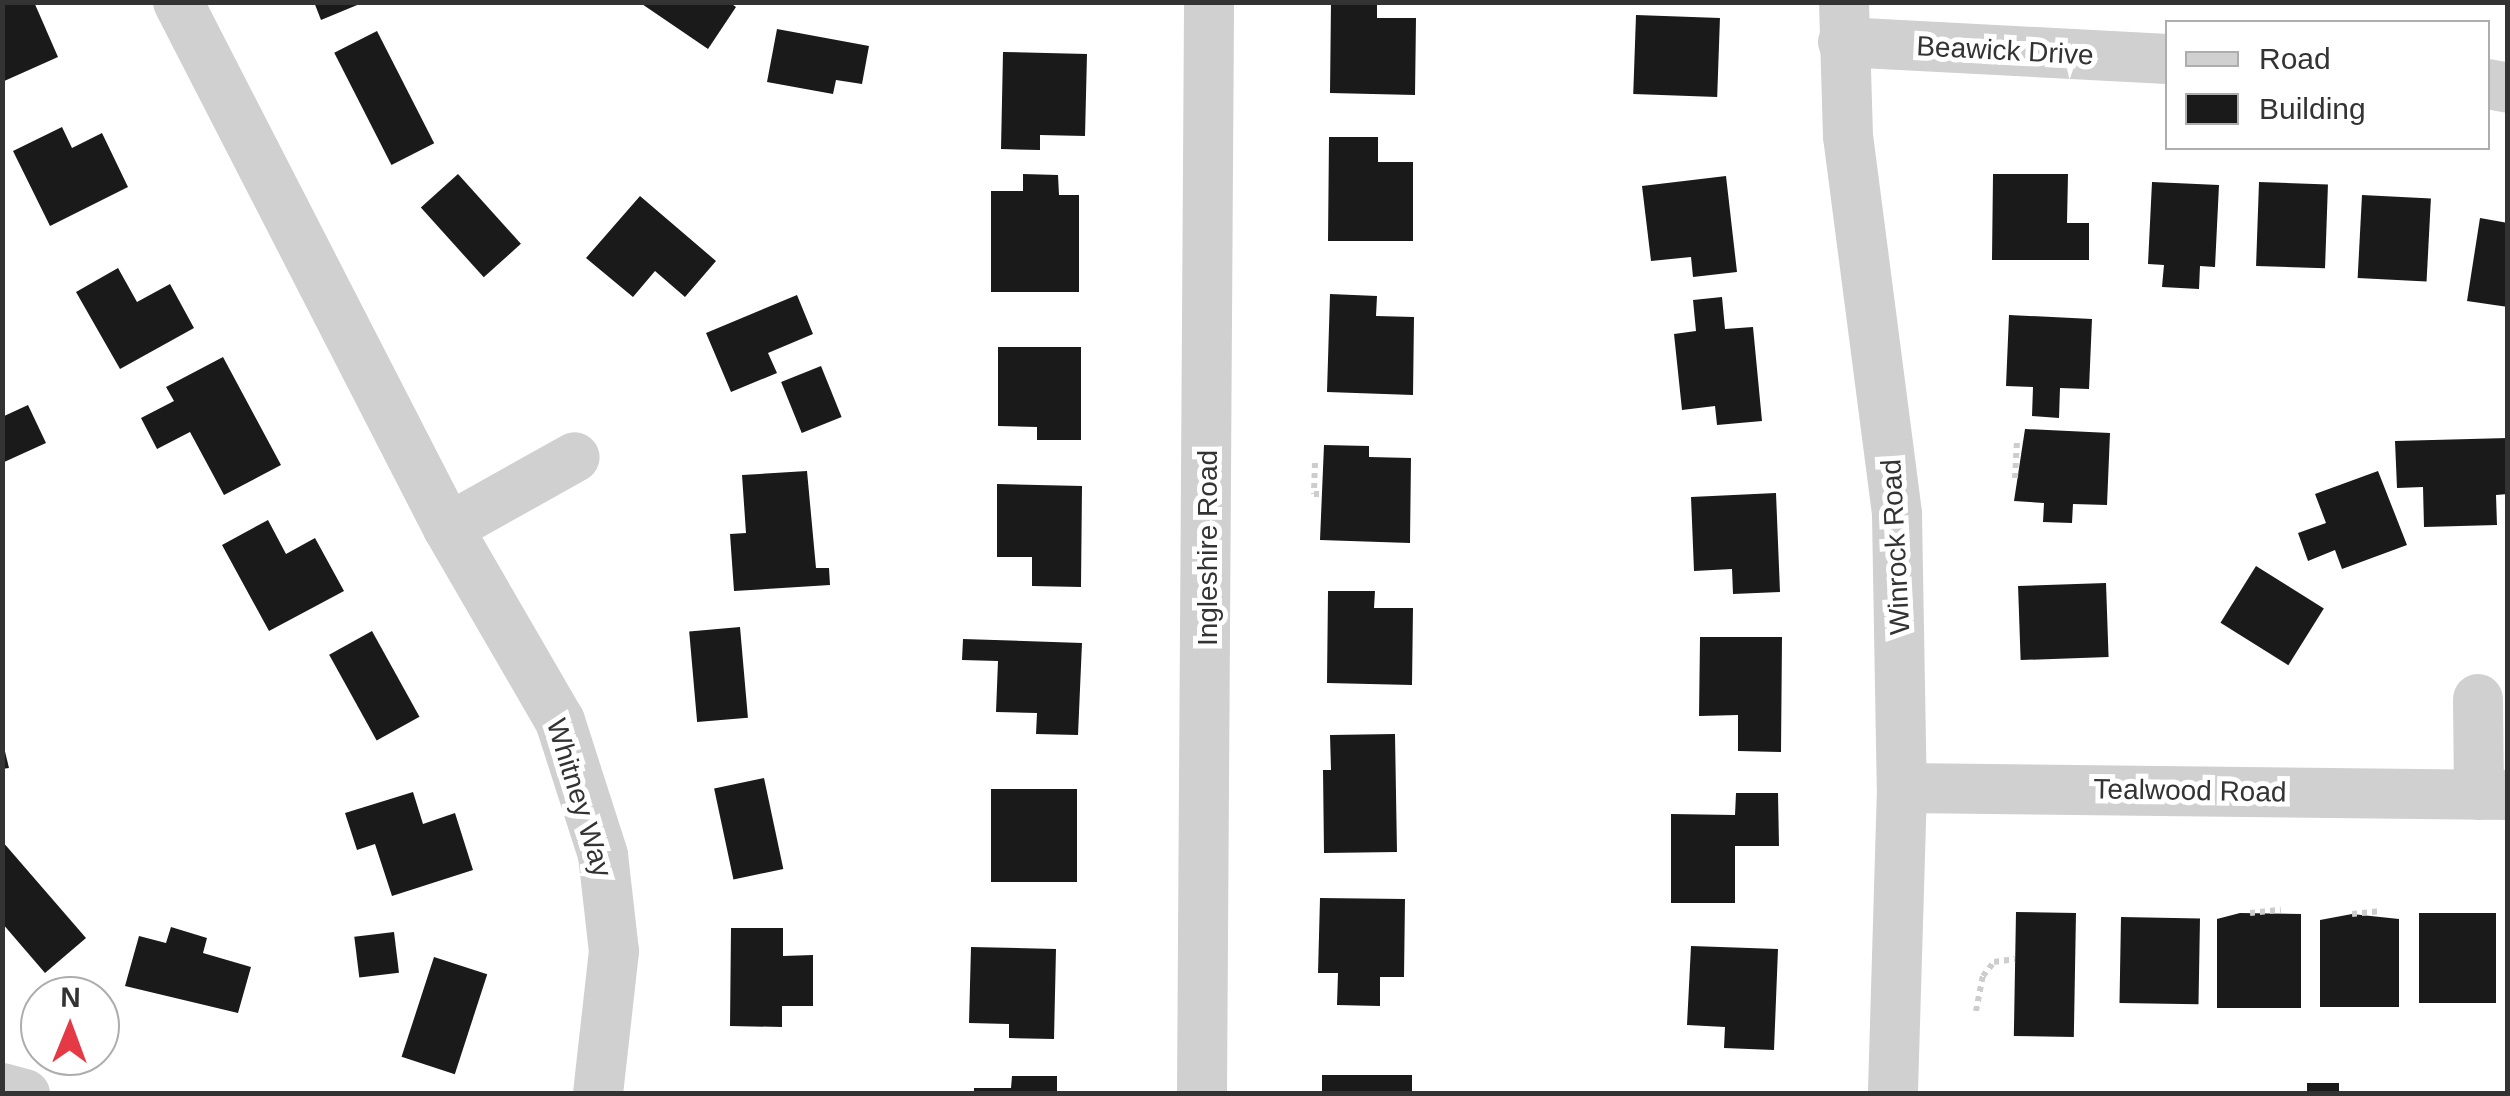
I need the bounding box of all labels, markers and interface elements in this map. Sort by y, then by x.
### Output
legend [2165,20,2490,150]
street label: Beawick Drive [1916,30,2094,72]
text: Road [2259,42,2331,75]
text: Building [2259,92,2366,125]
street label: Ingleshire Road [1191,450,1225,646]
street label: Winrock Road [1875,458,1917,636]
street label: Whitney Way [539,715,619,881]
street label: Tealwood Road [2093,773,2287,809]
north arrow [20,976,120,1076]
text: N [60,982,81,1013]

